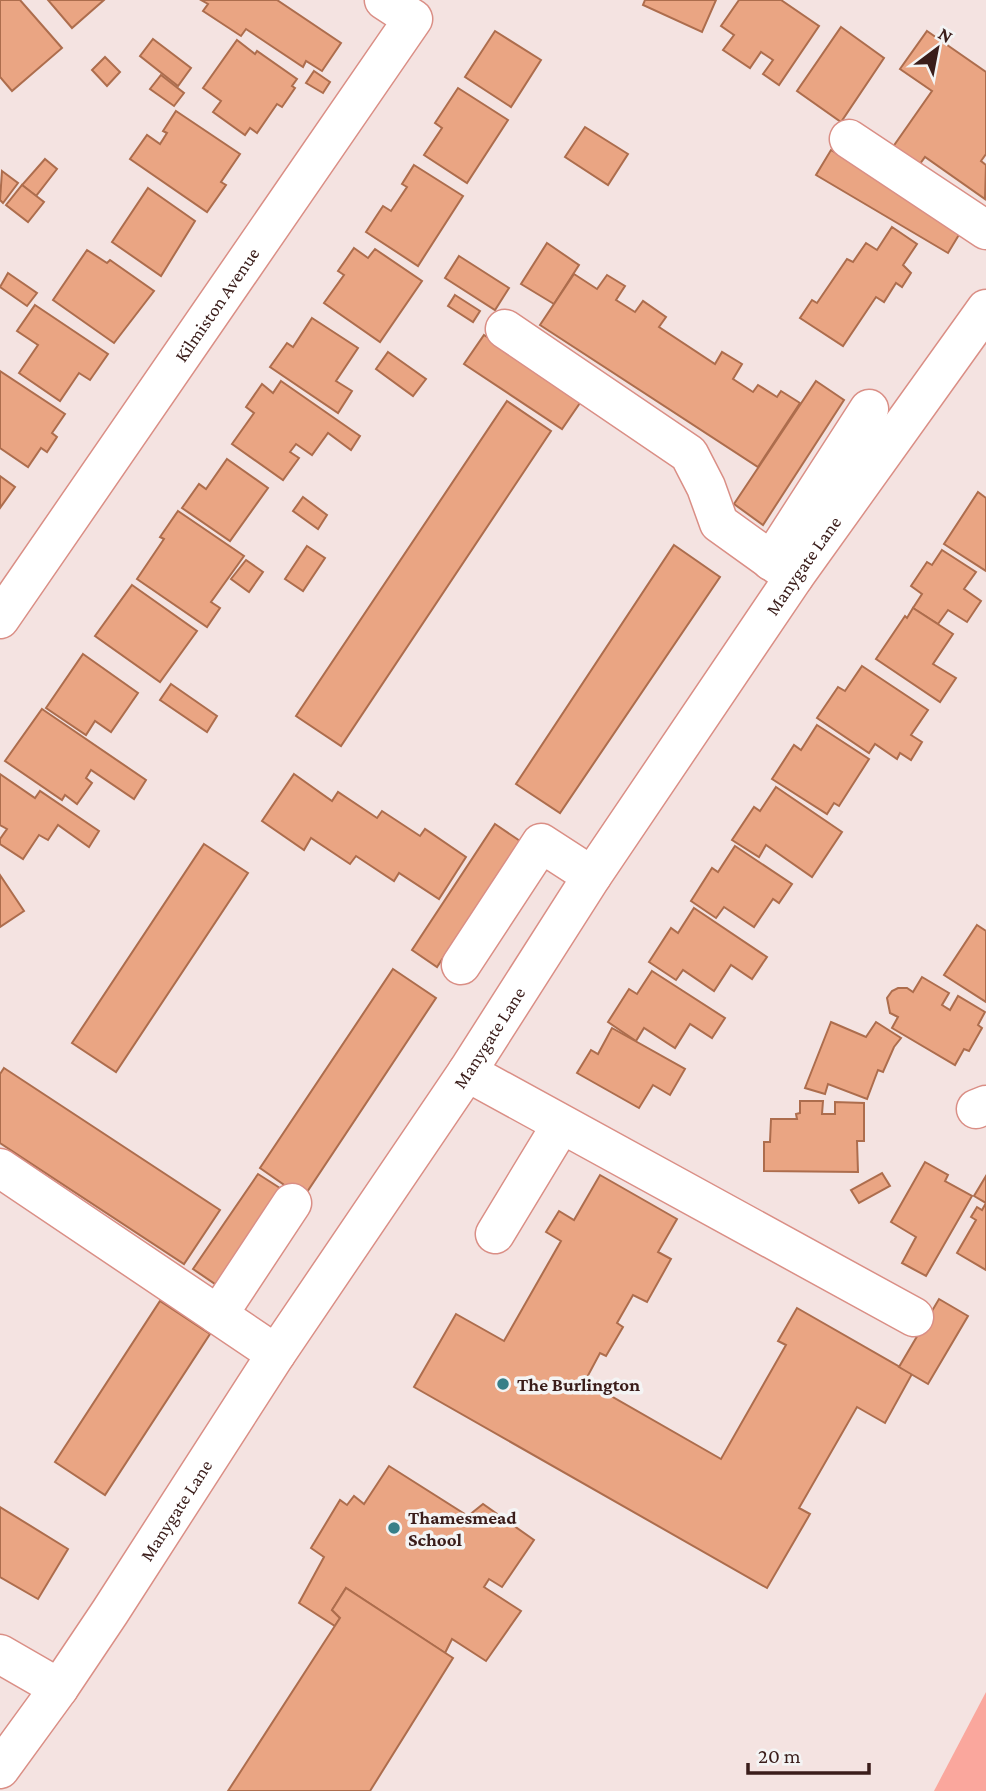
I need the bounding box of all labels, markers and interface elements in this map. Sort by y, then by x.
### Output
north arrow [902,14,972,84]
text: N [935,23,957,47]
street label: Kilmiston Avenue [170,243,264,366]
street label: Manygate Lane [761,512,845,619]
street label: Manygate Lane [449,983,530,1092]
place label: The Burlington [517,1374,640,1395]
marker: The Burlington [495,1376,511,1392]
street label: Manygate Lane [136,1456,216,1565]
place label: Thamesmead School [408,1507,517,1550]
marker: Thamesmead School [386,1520,402,1536]
scale bar [748,1732,869,1776]
text: 20 m [758,1744,801,1768]

